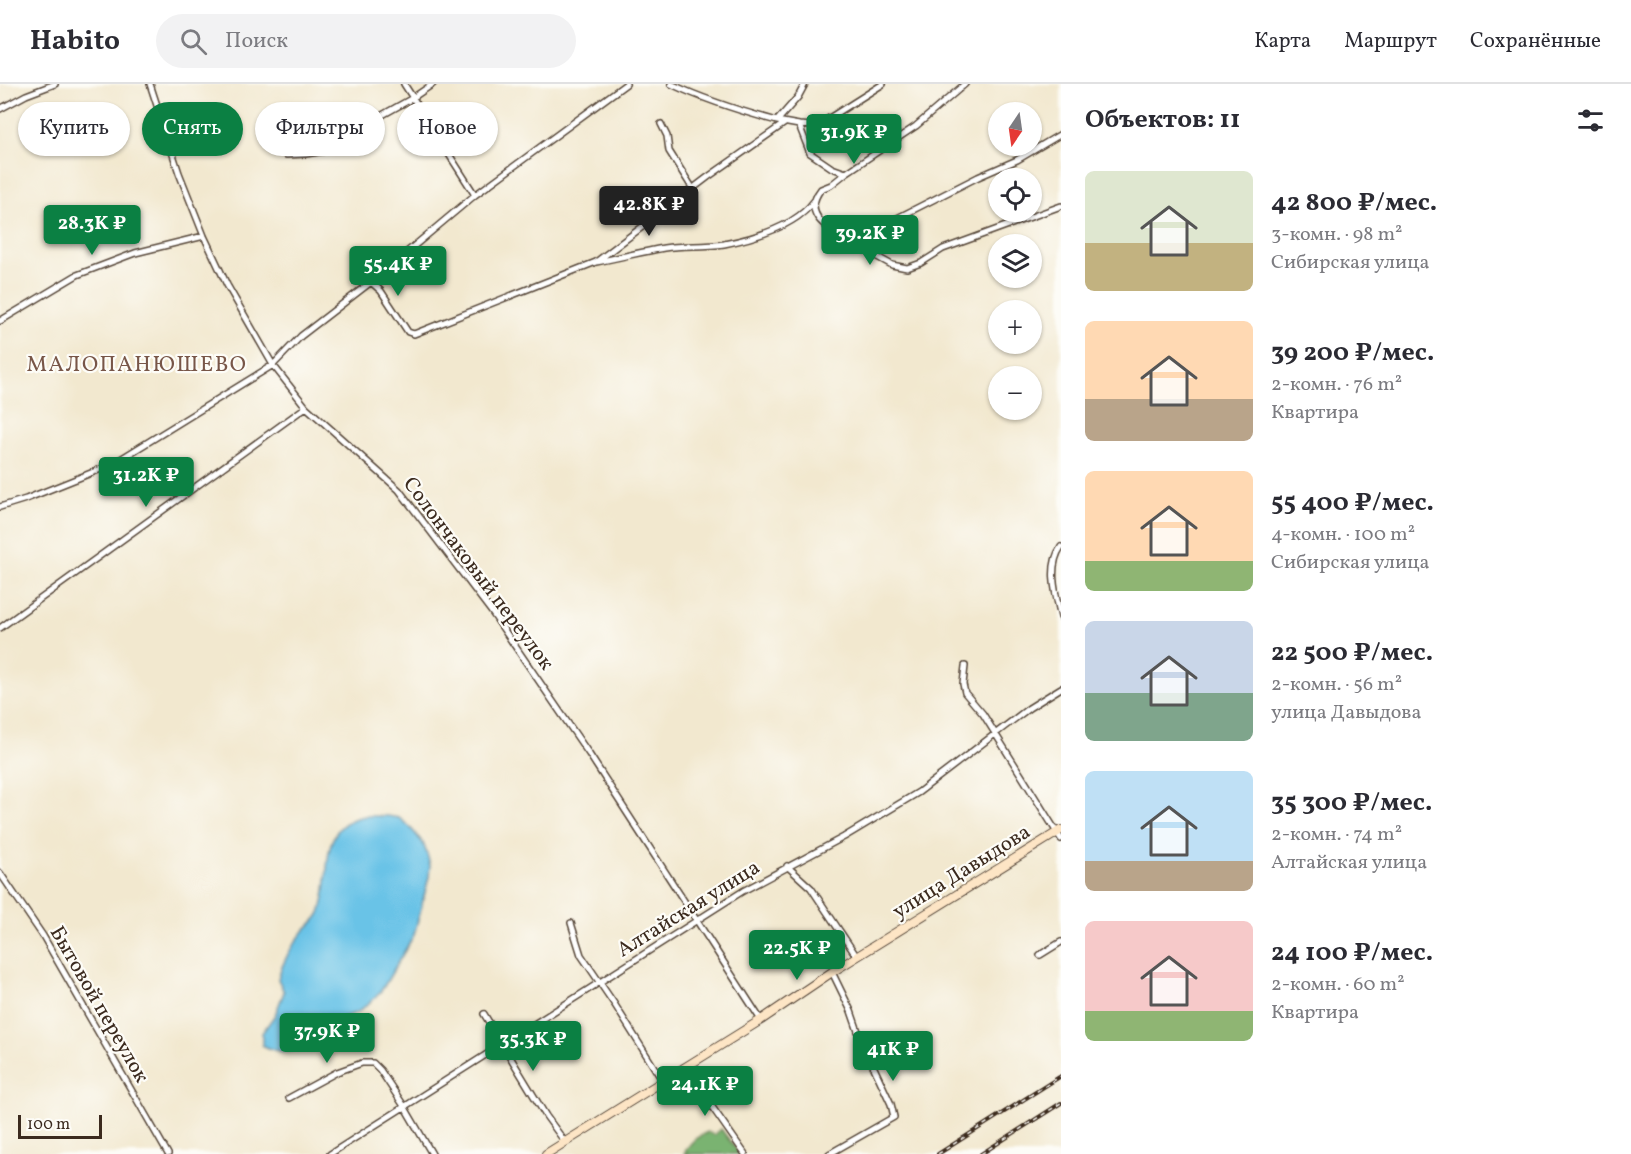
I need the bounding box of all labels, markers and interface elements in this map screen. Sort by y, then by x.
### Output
search box [156,14,576,68]
text: Habito [30,22,120,61]
icon: search [177,25,210,58]
text: Поиск [225,26,288,57]
text: Карта [1254,27,1311,56]
text: Маршрут [1344,27,1437,56]
text: Сохранённые [1470,27,1601,56]
chip: Купить [18,102,130,156]
chip: Снять [142,102,243,156]
chip: Фильтры [255,102,385,156]
chip: Новое [397,102,498,156]
north arrow [988,102,1042,156]
map controls [988,102,1042,420]
text: Объектов: 11 [1085,102,1240,138]
icon: filters [1574,104,1607,137]
pin: 31.9K ₽ [799,114,909,165]
text: 31.9K ₽ [820,119,888,147]
button: locate [988,168,1042,222]
text: 42 800 ₽/мес. [1271,185,1437,221]
pin: 42.8K ₽ [594,186,704,237]
text: 42.8K ₽ [613,191,685,219]
icon: home [1133,195,1205,267]
pin: 28.3K ₽ [37,205,147,256]
text: 28.3K ₽ [58,210,126,238]
pin: 39.2K ₽ [815,215,925,266]
text: 39.2K ₽ [835,220,905,248]
text: 3-комн. · 98 m² [1271,221,1403,249]
button: layers [988,234,1042,288]
pin: 55.4K ₽ [343,246,453,297]
text: Сибирская улица [1271,249,1430,277]
text: 55.4K ₽ [363,251,433,279]
button: + [988,300,1042,354]
text: 39 200 ₽/мес. [1271,335,1434,371]
icon: home [1133,345,1205,417]
district label: МАЛОПАНЮШЕВО [27,350,247,381]
button: − [988,366,1042,420]
text: 2-комн. · 76 m² [1271,371,1402,399]
text: Квартира [1271,399,1359,427]
pin: 31.2K ₽ [91,457,201,508]
text: 31.2K ₽ [113,462,179,490]
street label: Солончаковый переулок [395,471,560,676]
text: 55 400 ₽/мес. [1271,485,1434,521]
icon: home [1133,495,1205,567]
text: 4-комн. · 100 m² [1271,521,1415,549]
text: Сибирская улица [1271,549,1430,577]
text: 22 500 ₽/мес. [1271,635,1433,671]
icon: home [1133,645,1205,717]
text: 2-комн. · 56 m² [1271,671,1402,699]
text: улица Давыдова [1271,699,1421,727]
text: 35 300 ₽/мес. [1271,785,1432,821]
icon: home [1133,795,1205,867]
street label: улица Давыдова [887,818,1036,926]
text: 2-комн. · 74 m² [1271,821,1402,849]
text: Алтайская улица [1271,849,1427,877]
street label: Алтайская улица [612,854,766,965]
street label: Бытовой переулок [42,921,155,1089]
pin: 22.5K ₽ [742,930,852,981]
text: 22.5K ₽ [763,935,831,963]
text: 24 100 ₽/мес. [1271,935,1433,971]
icon: home [1133,945,1205,1017]
text: 2-комн. · 60 m² [1271,971,1405,999]
text: Квартира [1271,999,1359,1027]
pin: 37.9K ₽ [272,1013,382,1064]
text: 37.9K ₽ [294,1018,360,1046]
pin: 35.3K ₽ [478,1021,588,1072]
text: 35.3K ₽ [499,1026,567,1054]
pin: 41K ₽ [851,1031,935,1082]
text: 41K ₽ [867,1036,919,1064]
pin: 24.1K ₽ [650,1066,760,1117]
text: 24.1K ₽ [671,1071,739,1099]
scale bar [18,1112,102,1140]
text: 100 m [27,1114,70,1136]

